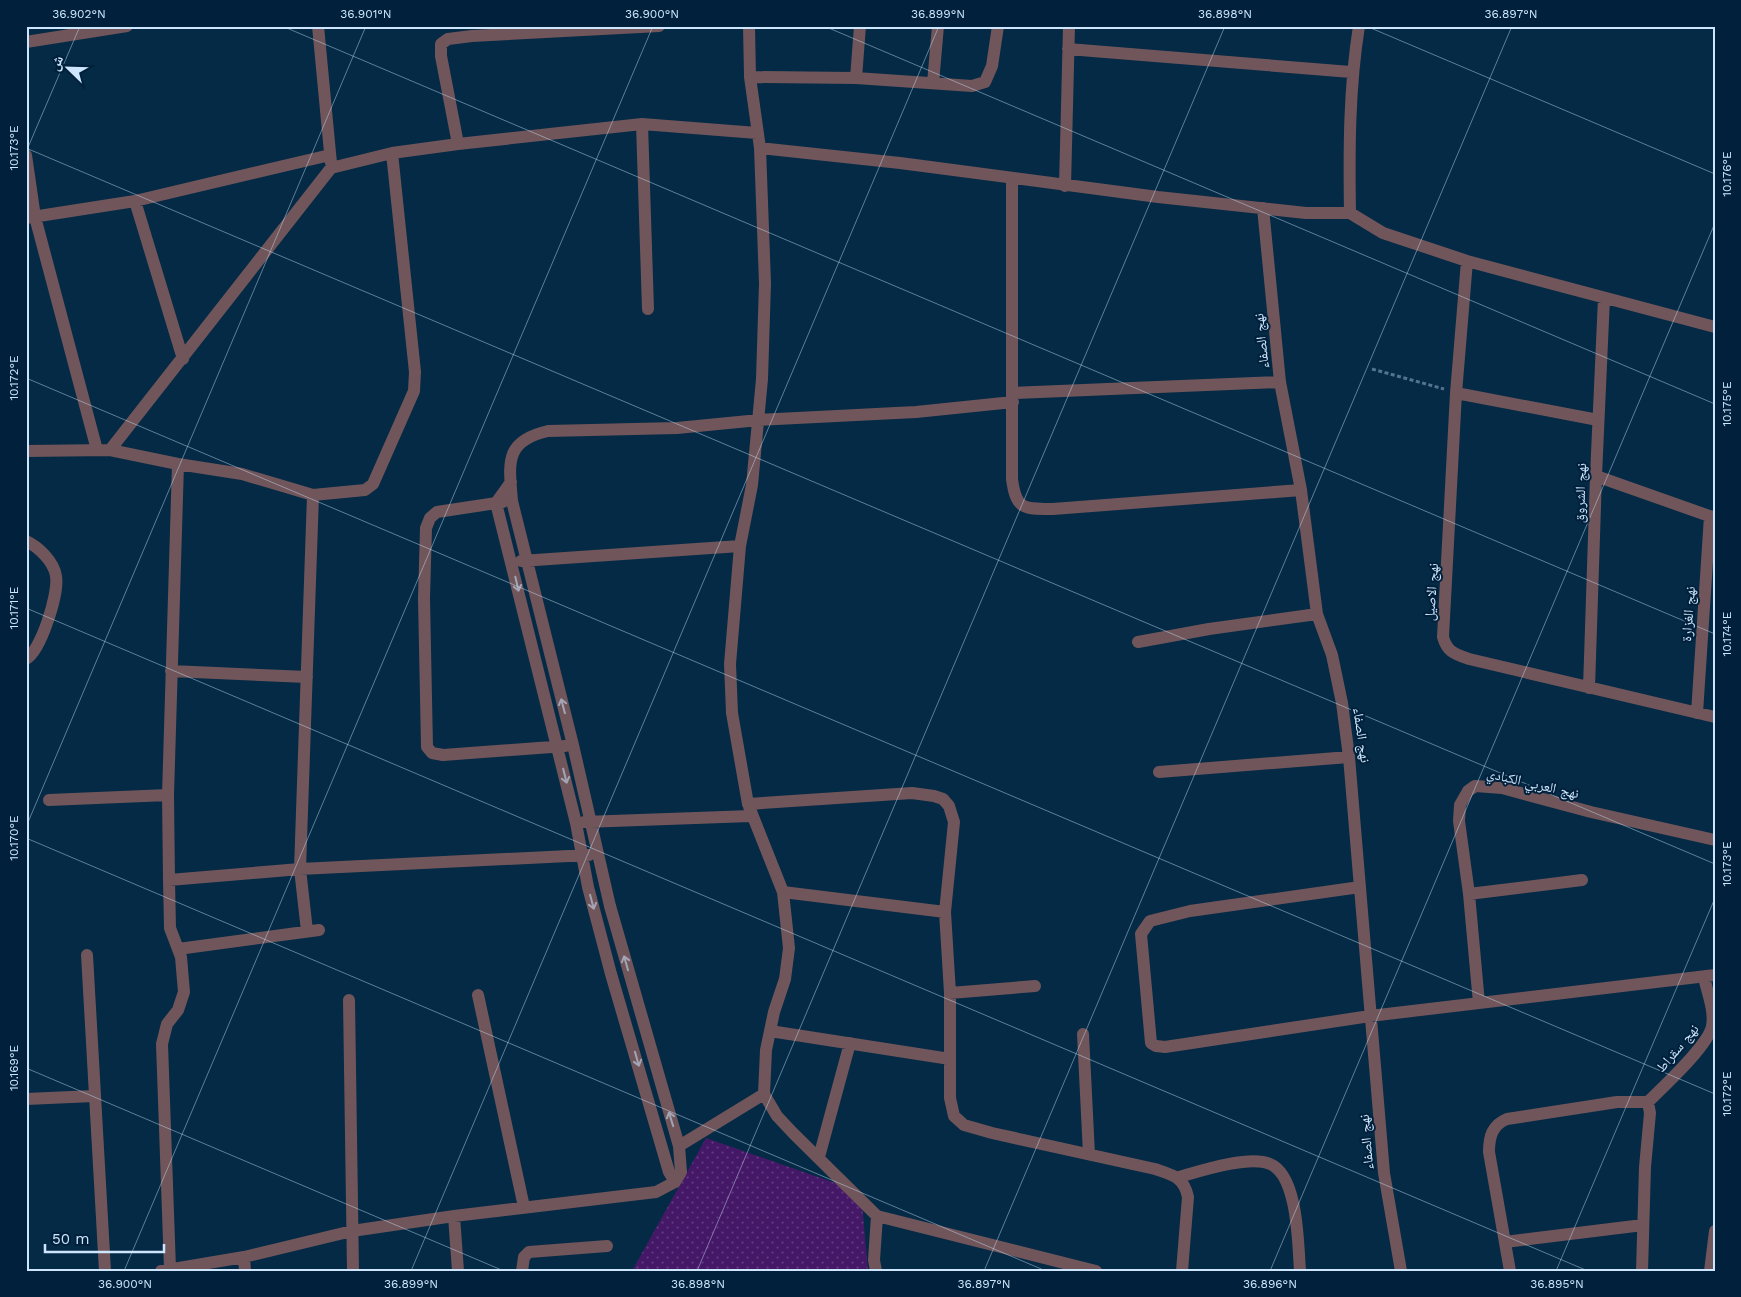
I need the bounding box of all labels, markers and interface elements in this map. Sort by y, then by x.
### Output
text: 36.902°N [52,7,106,21]
text: 36.901°N [340,7,392,21]
text: 36.900°N [625,7,679,21]
text: 36.899°N [911,7,965,21]
text: 36.898°N [1198,7,1252,21]
text: 36.897°N [1484,7,1538,21]
north arrow [42,42,92,92]
text: ش [46,53,67,73]
text: 10.173°E [7,125,21,171]
text: 10.176°E [1720,151,1734,197]
street label: نهج الصفاء [1250,312,1274,369]
text: 10.172°E [7,355,21,401]
text: 10.175°E [1720,381,1734,427]
street label: نهج الشروق [1571,463,1591,523]
street label: نهج الاصيل [1421,562,1443,622]
one-way arrow [513,576,523,592]
text: 10.171°E [7,586,21,629]
street label: نهج الغزارة [1678,586,1700,642]
text: 10.174°E [1720,611,1734,656]
one-way arrow [558,699,567,715]
street label: نهج الصفاء [1348,706,1374,764]
street label: نهج العربي الكبادي [1485,765,1581,805]
one-way arrow [561,767,570,783]
text: 10.170°E [7,815,21,861]
text: 10.173°E [1720,841,1734,887]
one-way arrow [588,894,598,910]
one-way arrow [621,955,631,971]
street label: نهج سقراط [1652,1021,1703,1077]
text: 10.169°E [7,1045,21,1091]
one-way arrow [632,1050,642,1066]
text: 10.172°E [1720,1071,1734,1117]
one-way arrow [666,1111,676,1127]
street label: نهج الصفاء [1356,1113,1378,1170]
scale bar [45,1222,164,1254]
text: 50 m [52,1230,89,1248]
text: 36.900°N [98,1277,152,1291]
text: 36.899°N [384,1277,438,1291]
text: 36.898°N [671,1277,725,1291]
text: 36.897°N [957,1277,1011,1291]
text: 36.896°N [1243,1277,1297,1291]
text: 36.895°N [1530,1277,1584,1291]

